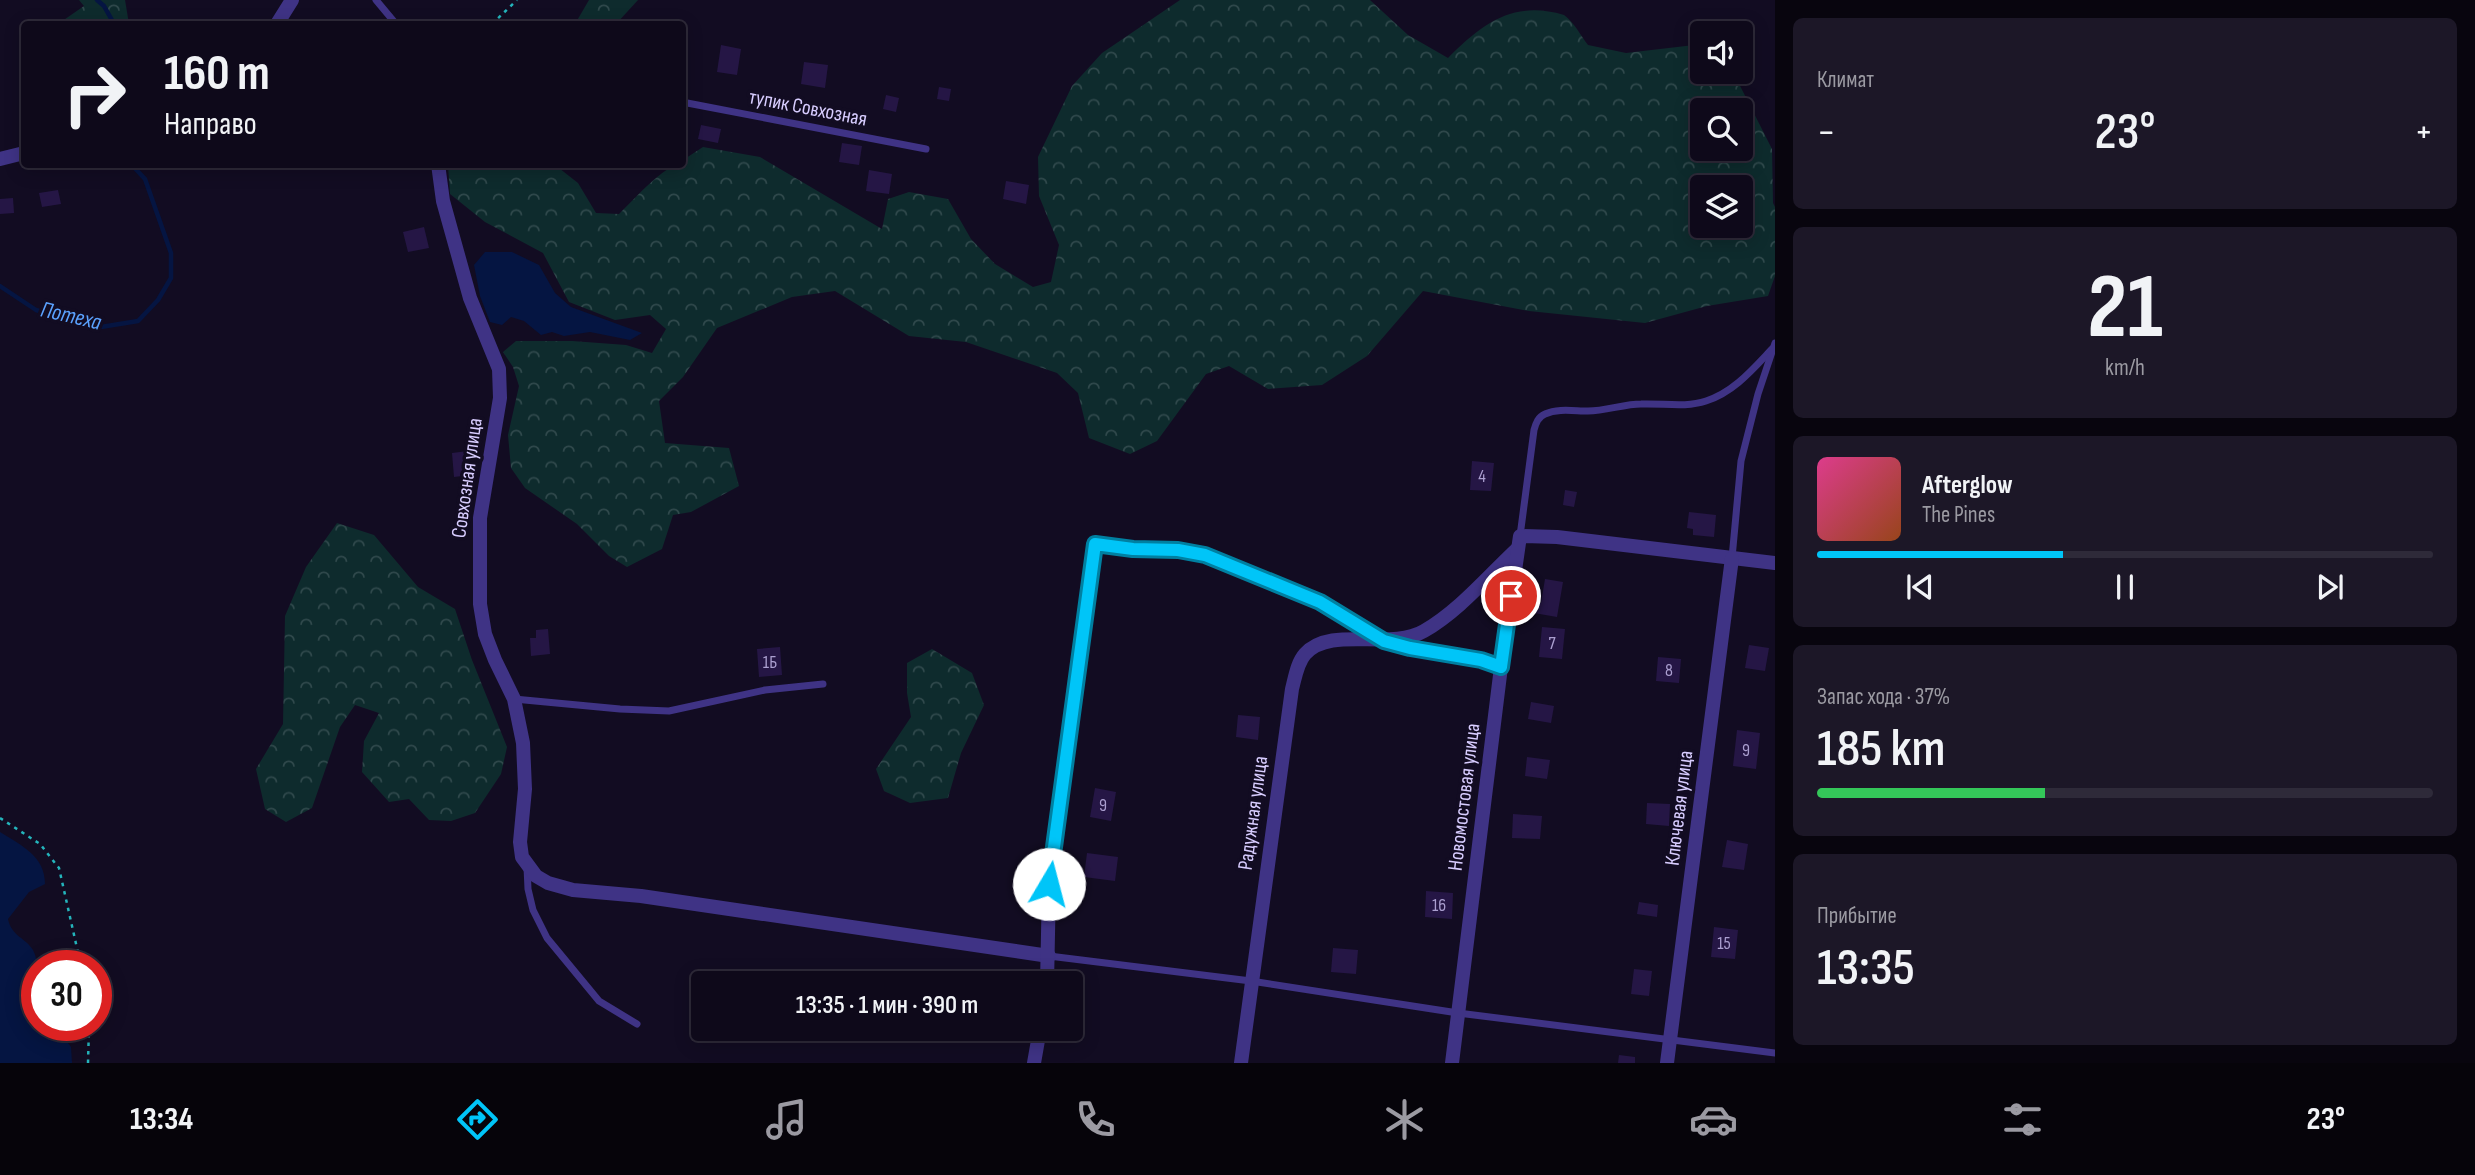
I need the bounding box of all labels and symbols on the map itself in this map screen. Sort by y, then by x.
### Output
street label: тупик Совхозная [747,84,869,132]
water label: Потеха [38,295,105,337]
street label: Совхозная улица [446,416,488,540]
house number: 4 [1478,466,1486,487]
pin [1481,566,1541,626]
house number: 7 [1548,633,1556,654]
house number: 1Б [763,652,777,673]
house number: 8 [1665,660,1673,681]
street label: Новомостовая улица [1443,722,1485,872]
house number: 9 [1742,740,1750,761]
street label: Ключевая улица [1660,749,1698,867]
street label: Радужная улица [1233,754,1273,872]
house number: 9 [1099,795,1107,816]
position arrow [1012,847,1086,921]
house number: 16 [1432,895,1446,916]
house number: 15 [1717,933,1731,954]
speed limit sign: 30 [21,950,112,1041]

